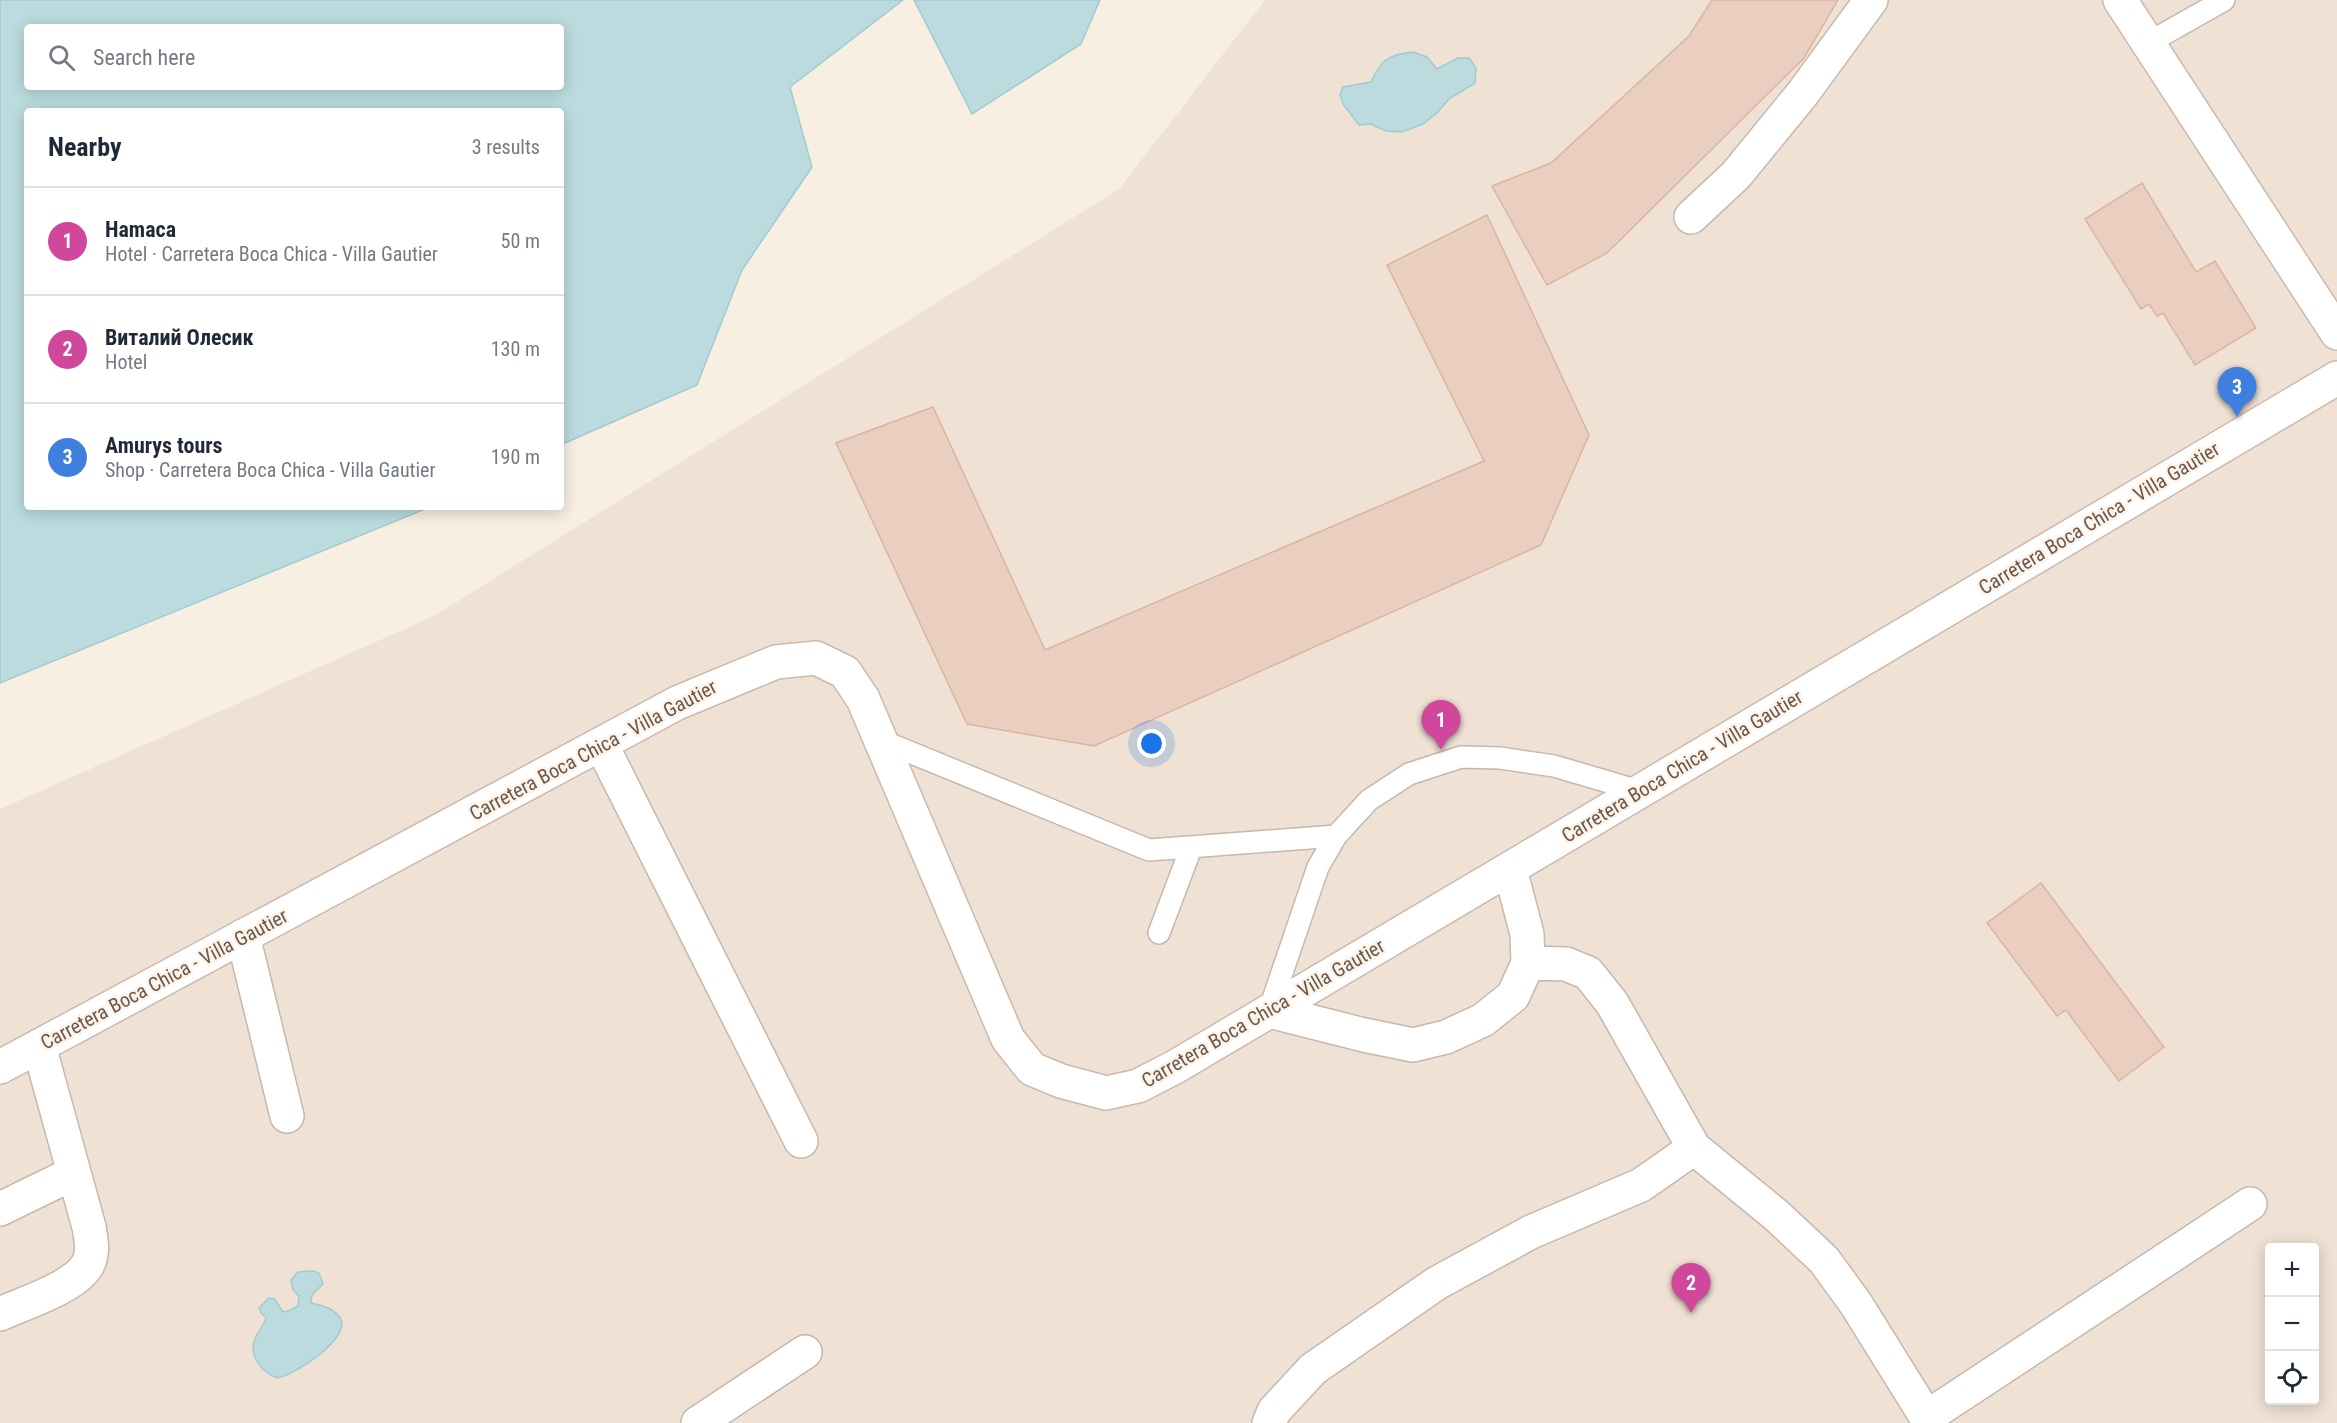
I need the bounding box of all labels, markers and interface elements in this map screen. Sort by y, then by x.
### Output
search box [24,24,564,90]
icon: search [45,41,78,74]
text: Search here [93,45,195,70]
text: Nearby [48,132,122,162]
text: 3 results [472,135,540,159]
text: Hamaca [105,217,176,242]
text: 1 [62,229,73,253]
text: 50 m [501,229,540,253]
text: Hotel · Carretera Boca Chica - Villa Gautier [105,242,438,266]
text: Виталий Олесик [105,325,254,350]
text: 2 [62,337,73,361]
text: 130 m [491,337,540,361]
text: Hotel [105,350,147,374]
pin: 3 [2218,368,2256,417]
text: Amurys tours [105,433,223,458]
street label: Carretera Boca Chica - Villa Gautier [1974,436,2224,600]
text: 3 [62,445,73,469]
text: 190 m [491,445,540,469]
text: Shop · Carretera Boca Chica - Villa Gautier [105,458,436,482]
street label: Carretera Boca Chica - Villa Gautier [465,674,721,826]
street label: Carretera Boca Chica - Villa Gautier [1557,684,1807,848]
pin: 1 [1422,700,1460,750]
your location [1137,729,1166,758]
street label: Carretera Boca Chica - Villa Gautier [36,903,292,1055]
street label: Carretera Boca Chica - Villa Gautier [1137,933,1389,1093]
map controls [2265,1243,2319,1405]
button: + [2265,1243,2319,1297]
pin: 2 [1672,1264,1710,1313]
button: − [2265,1297,2319,1351]
button: locate [2265,1351,2319,1405]

